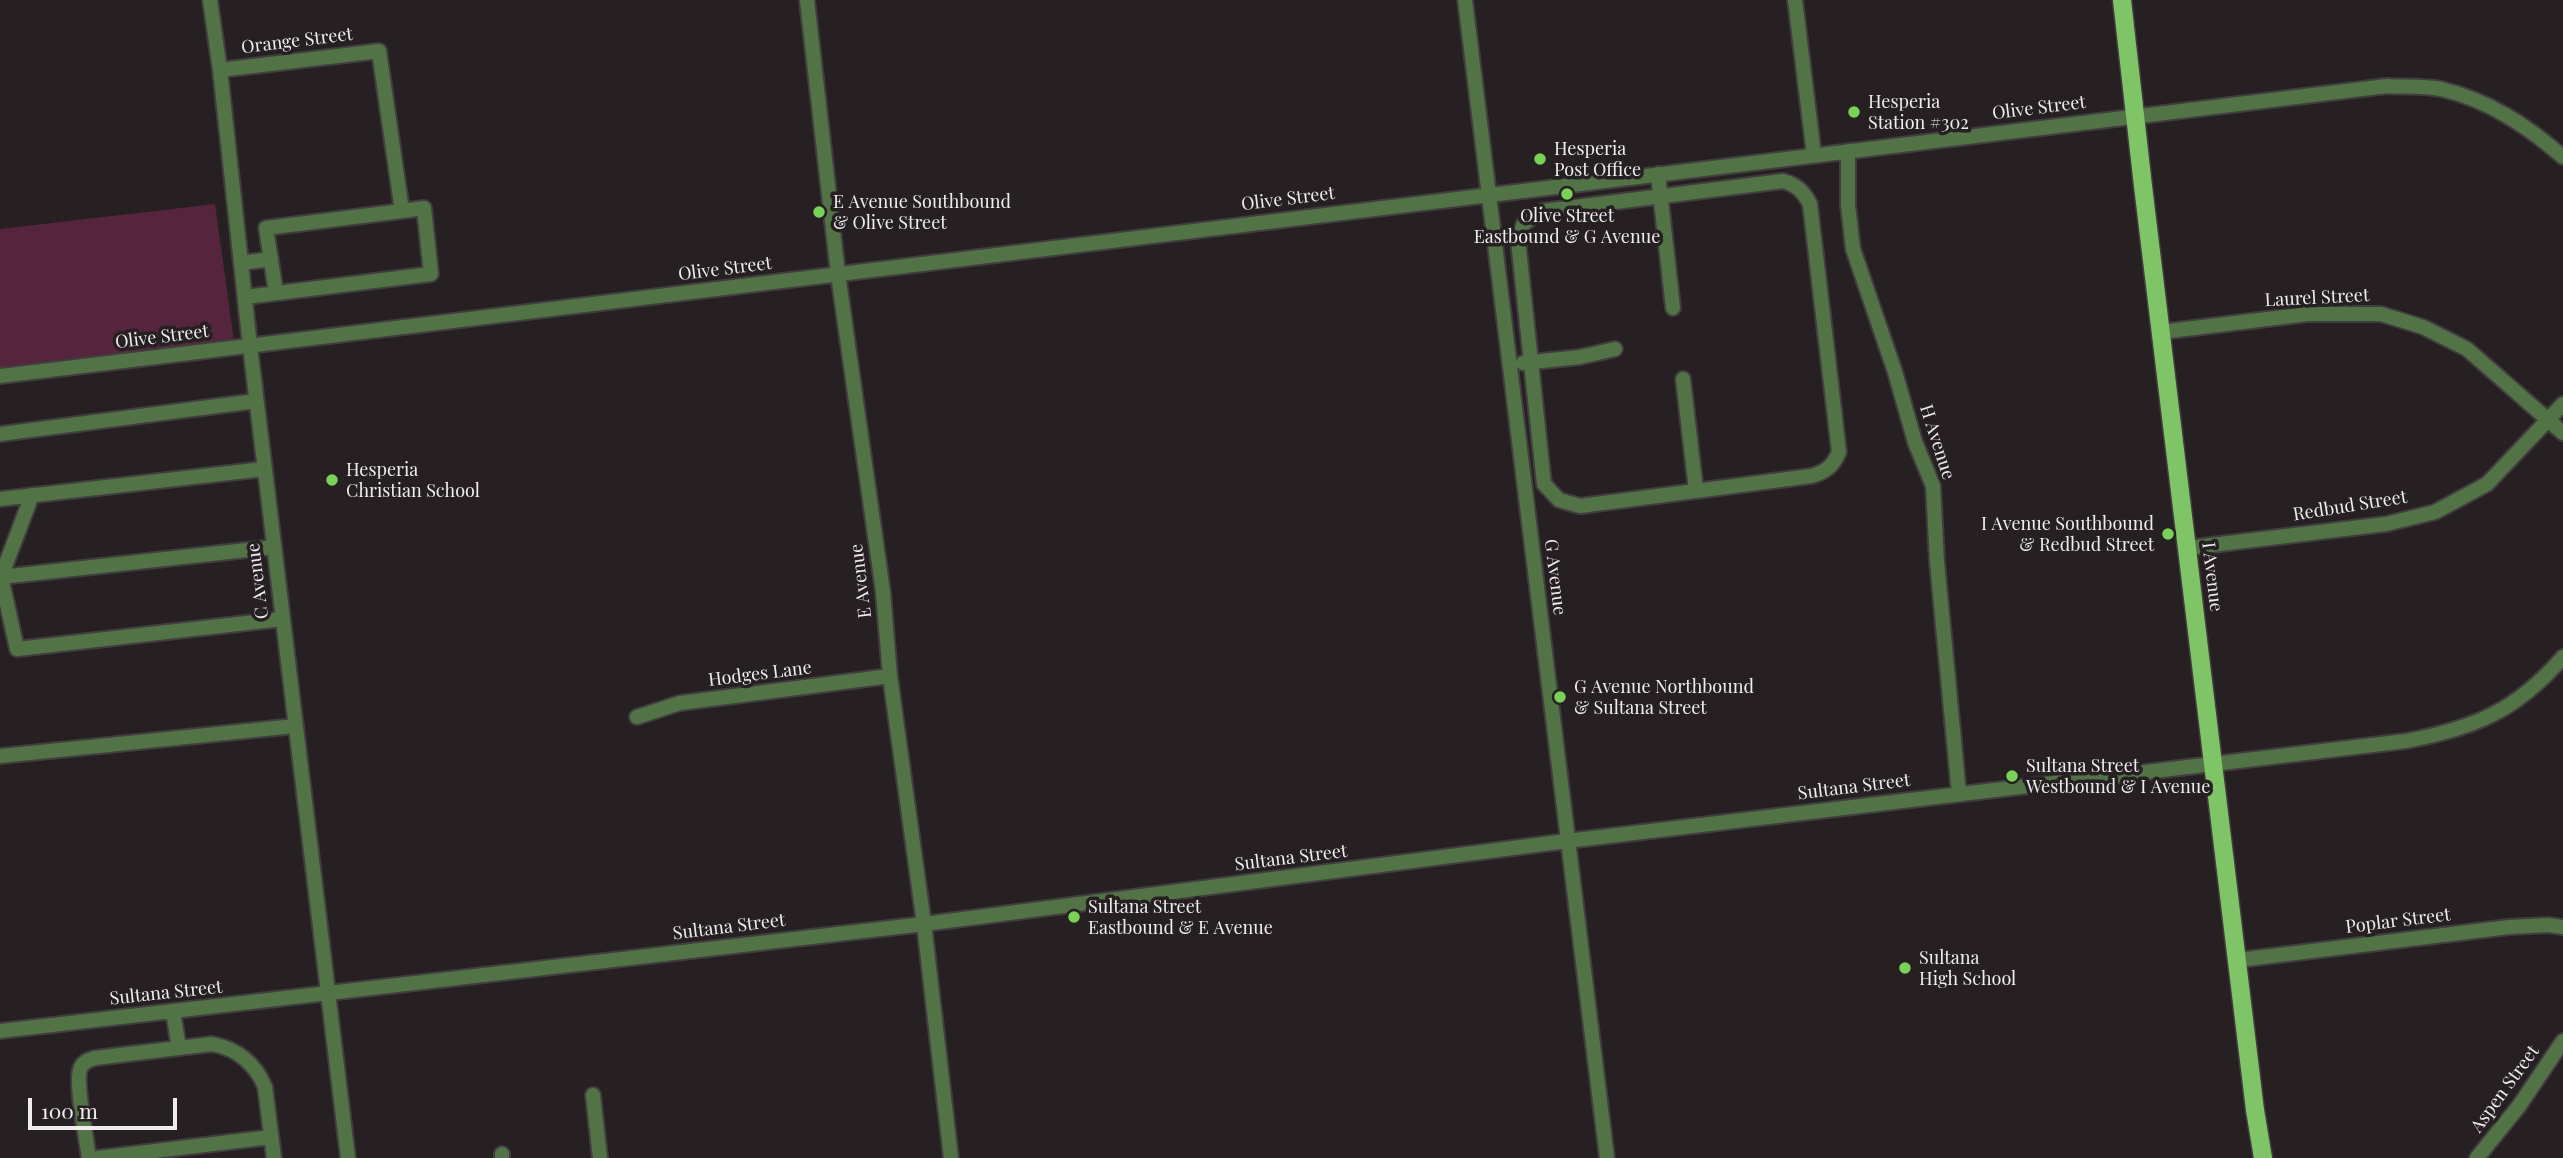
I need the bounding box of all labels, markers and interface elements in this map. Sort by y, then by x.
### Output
street label: Orange Street [240,23,354,59]
place label: Hesperia Station #302 [1868,91,1969,134]
street label: Olive Street [1991,92,2087,124]
marker: Hesperia Station #302 [1846,104,1862,120]
place label: Hesperia Post Office [1554,138,1641,180]
marker: Hesperia Post Office [1532,151,1548,167]
street label: Olive Street [1240,183,1336,215]
marker: Olive Street Eastbound & G Avenue [1559,186,1575,202]
place label: E Avenue Southbound & Olive Street [833,191,1011,234]
marker: E Avenue Southbound & Olive Street [811,204,827,220]
place label: Olive Street Eastbound & G Avenue [1474,205,1660,248]
street label: Olive Street [677,253,773,285]
street label: Laurel Street [2264,284,2370,312]
street label: Olive Street [114,321,210,353]
street label: H Avenue [1915,402,1959,482]
place label: Hesperia Christian School [346,459,480,502]
marker: Hesperia Christian School [324,472,340,488]
street label: Redbud Street [2291,486,2409,526]
place label: I Avenue Southbound & Redbud Street [1981,513,2154,556]
marker: I Avenue Southbound & Redbud Street [2160,526,2176,542]
street label: G Avenue [1540,538,1570,616]
street label: I Avenue [2197,541,2227,613]
street label: C Avenue [243,542,273,620]
street label: E Avenue [846,543,876,619]
street label: Hodges Lane [707,657,813,691]
place label: G Avenue Northbound & Sultana Street [1574,676,1754,718]
marker: G Avenue Northbound & Sultana Street [1552,689,1568,705]
place label: Sultana Street Westbound & I Avenue [2026,755,2210,798]
marker: Sultana Street Westbound & I Avenue [2004,768,2020,784]
street label: Sultana Street [1797,769,1911,805]
street label: Sultana Street [1234,840,1348,876]
place label: Sultana Street Eastbound & E Avenue [1088,896,1273,939]
street label: Poplar Street [2344,904,2452,938]
street label: Sultana Street [672,909,786,945]
marker: Sultana Street Eastbound & E Avenue [1066,909,1082,925]
place label: Sultana High School [1919,947,2016,990]
marker: Sultana High School [1897,960,1913,976]
street label: Sultana Street [109,976,223,1010]
street label: Aspen Street [2466,1041,2544,1137]
scale bar [32,1084,180,1128]
text: 100 m [41,1096,98,1124]

